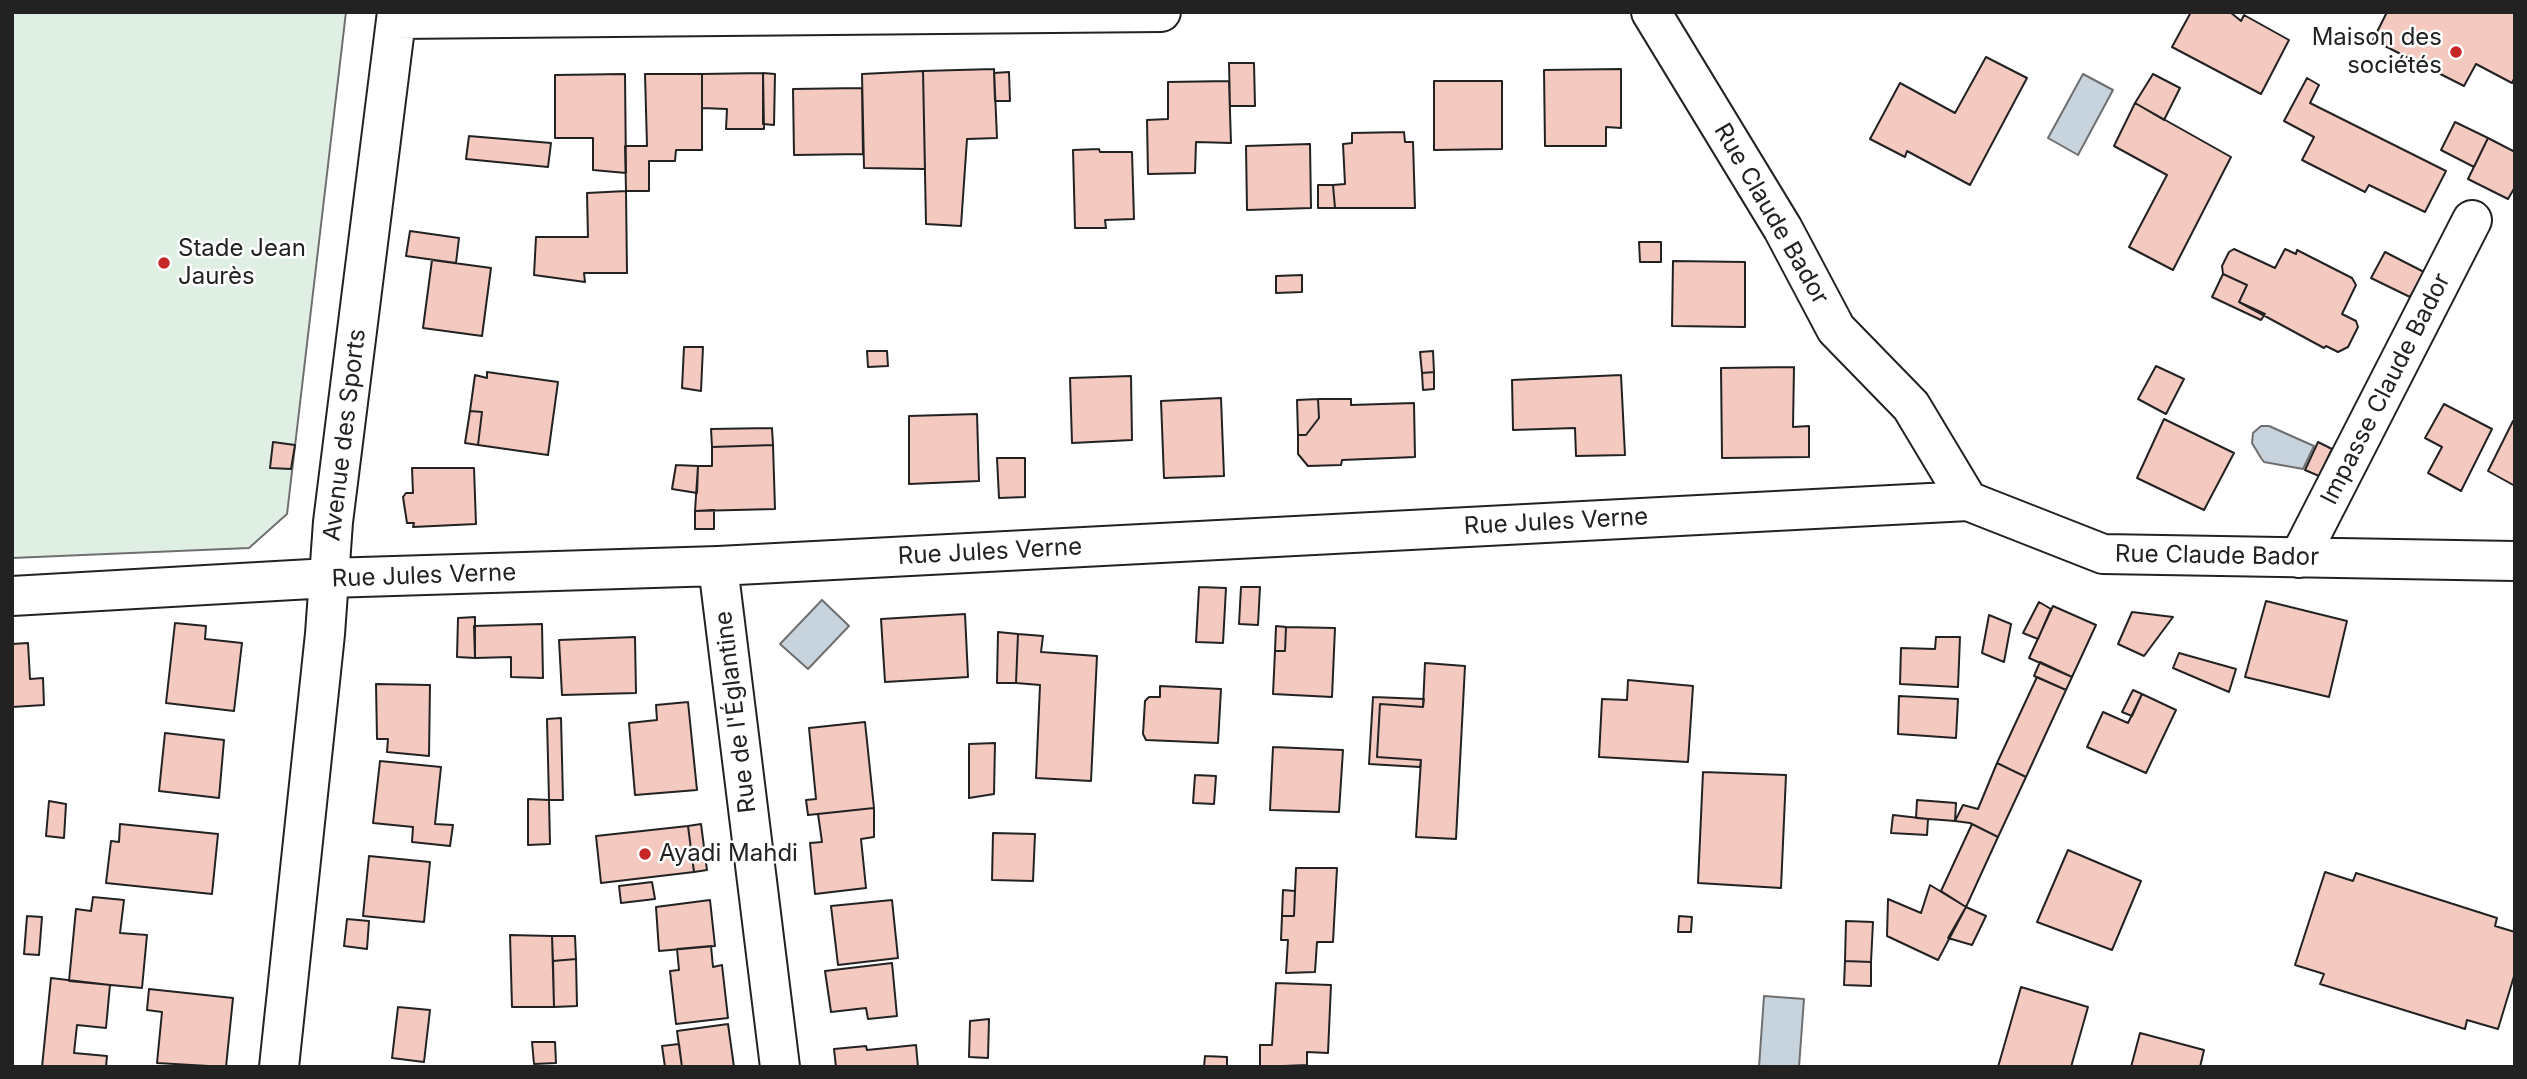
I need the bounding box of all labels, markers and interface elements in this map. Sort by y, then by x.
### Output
place label: Maison des sociétés [2312,24,2442,80]
marker: Maison des sociétés [2448,44,2464,60]
street label: Rue Claude Bador [1707,118,1835,310]
place label: Stade Jean Jaurès [178,235,306,291]
marker: Stade Jean Jaurès [156,255,172,271]
street label: Impasse Claude Bador [2315,269,2457,509]
street label: Avenue des Sports [318,327,372,543]
street label: Rue Jules Verne [1463,503,1649,541]
street label: Rue Jules Verne [897,533,1083,571]
street label: Rue Claude Bador [2115,540,2319,572]
street label: Rue Jules Verne [331,558,517,594]
street label: Rue de l'Églantine [709,609,763,815]
place label: Ayadi Mahdi [659,840,798,868]
marker: Ayadi Mahdi [637,846,653,862]

